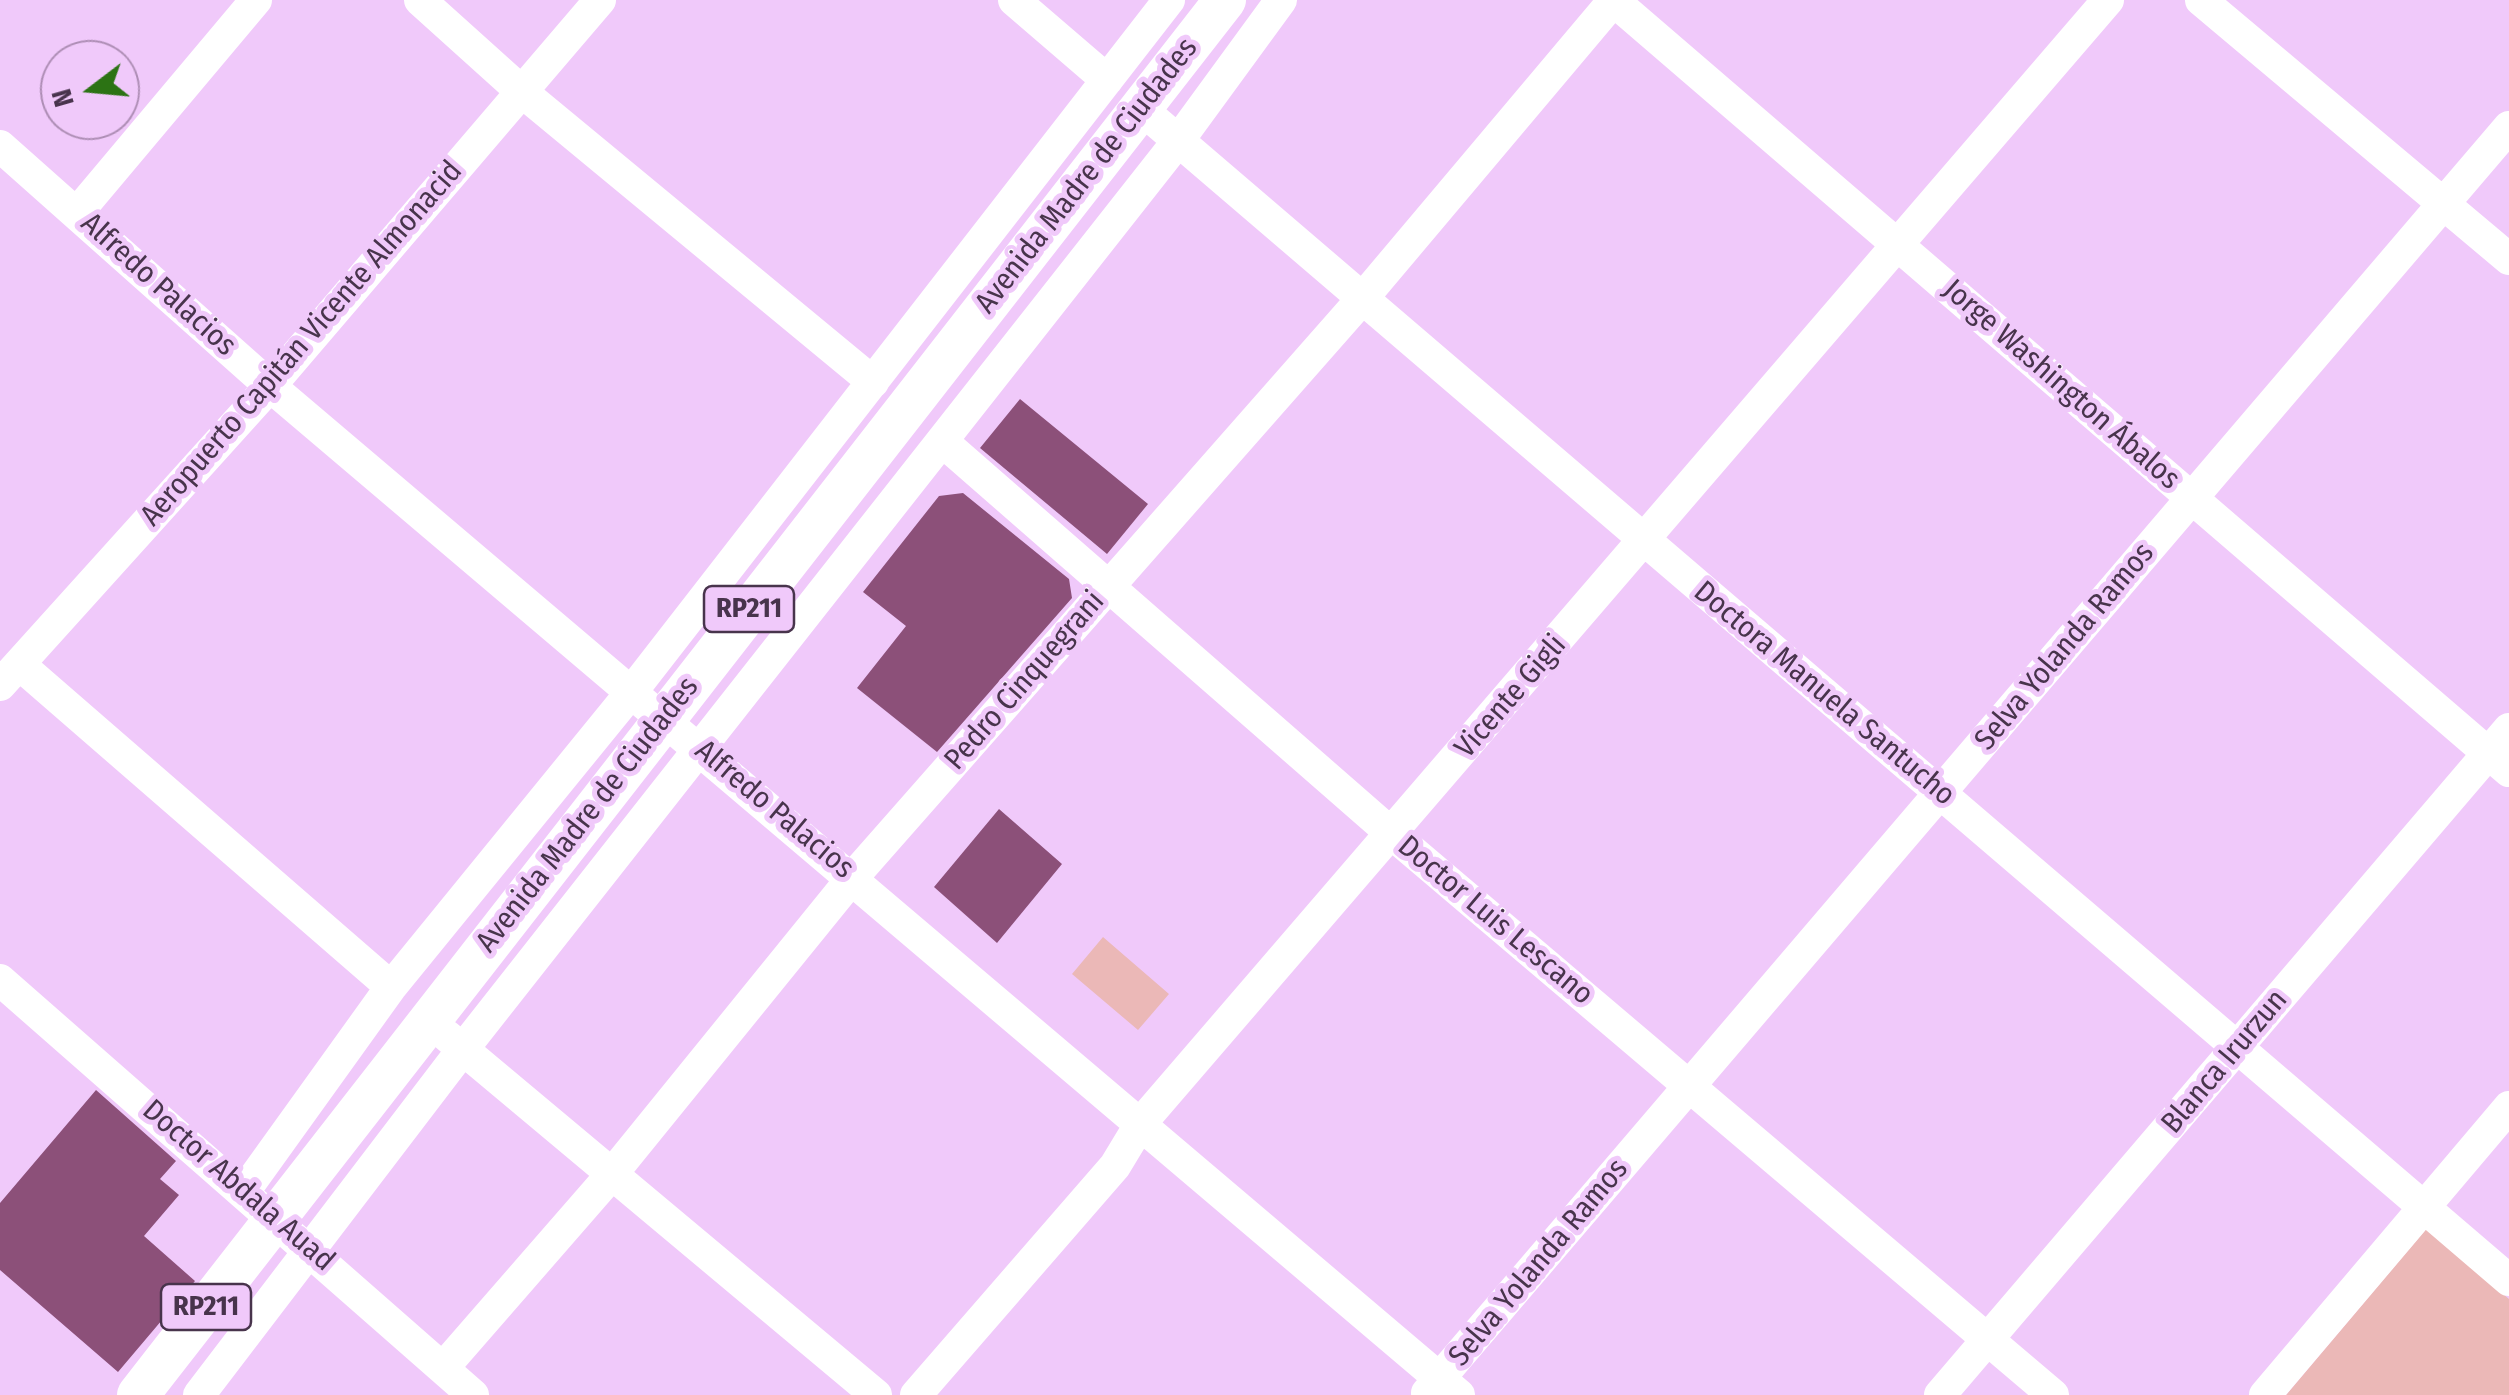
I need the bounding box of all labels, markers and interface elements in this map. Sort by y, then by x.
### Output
street label: Avenida Madre de Ciudades [968,31,1206,321]
north arrow [40,40,140,140]
text: N [44,85,81,110]
street label: Aeropuerto Capitán Vicente Almonacid [134,154,470,534]
street label: Alfredo Palacios [73,206,243,364]
street label: Jorge Washington Ábalos [1935,272,2187,498]
street label: Selva Yolanda Ramos [1968,536,2162,758]
street label: Doctora Manuela Santucho [1686,574,1962,814]
street label: Pedro Cinquegrani [938,584,1112,778]
road number: RP211 [704,586,794,632]
street label: Vicente Gigli [1448,628,1574,766]
street label: Avenida Madre de Ciudades [469,670,707,960]
street label: Alfredo Palacios [687,733,861,887]
street label: Doctor Luis Lescano [1390,829,1600,1013]
street label: Blanca Irurzun [2155,983,2295,1141]
street label: Doctor Abdala Auad [135,1093,341,1279]
street label: Selva Yolanda Ramos [1442,1152,1636,1374]
road number: RP211 [161,1284,251,1330]

